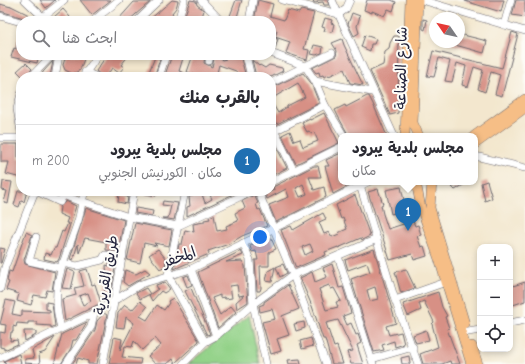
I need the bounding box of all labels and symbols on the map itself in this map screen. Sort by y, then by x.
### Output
north arrow [429,12,465,48]
street label: شارع الصناعة [391,26,412,110]
pin: 1 [395,198,421,231]
your location [250,227,270,247]
street label: طريق القريرية [90,234,122,316]
street label: المخفر [158,243,198,272]

